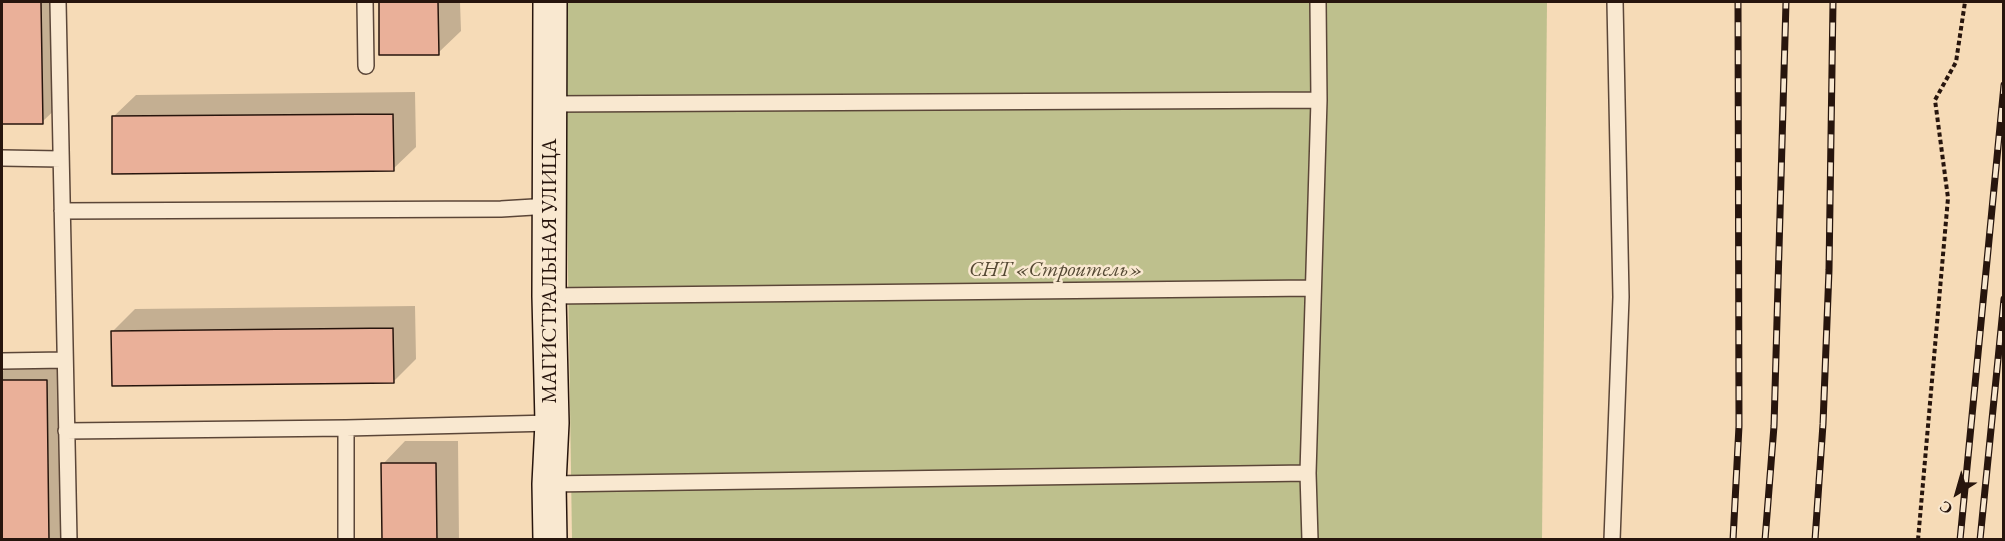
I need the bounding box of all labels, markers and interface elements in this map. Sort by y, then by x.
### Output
street label: МАГИСТРАЛЬНАЯ УЛИЦА [537,138,563,404]
park label: СНТ «Строитель» [969,257,1143,283]
north arrow [1927,463,1987,523]
text: С [1935,496,1957,520]

